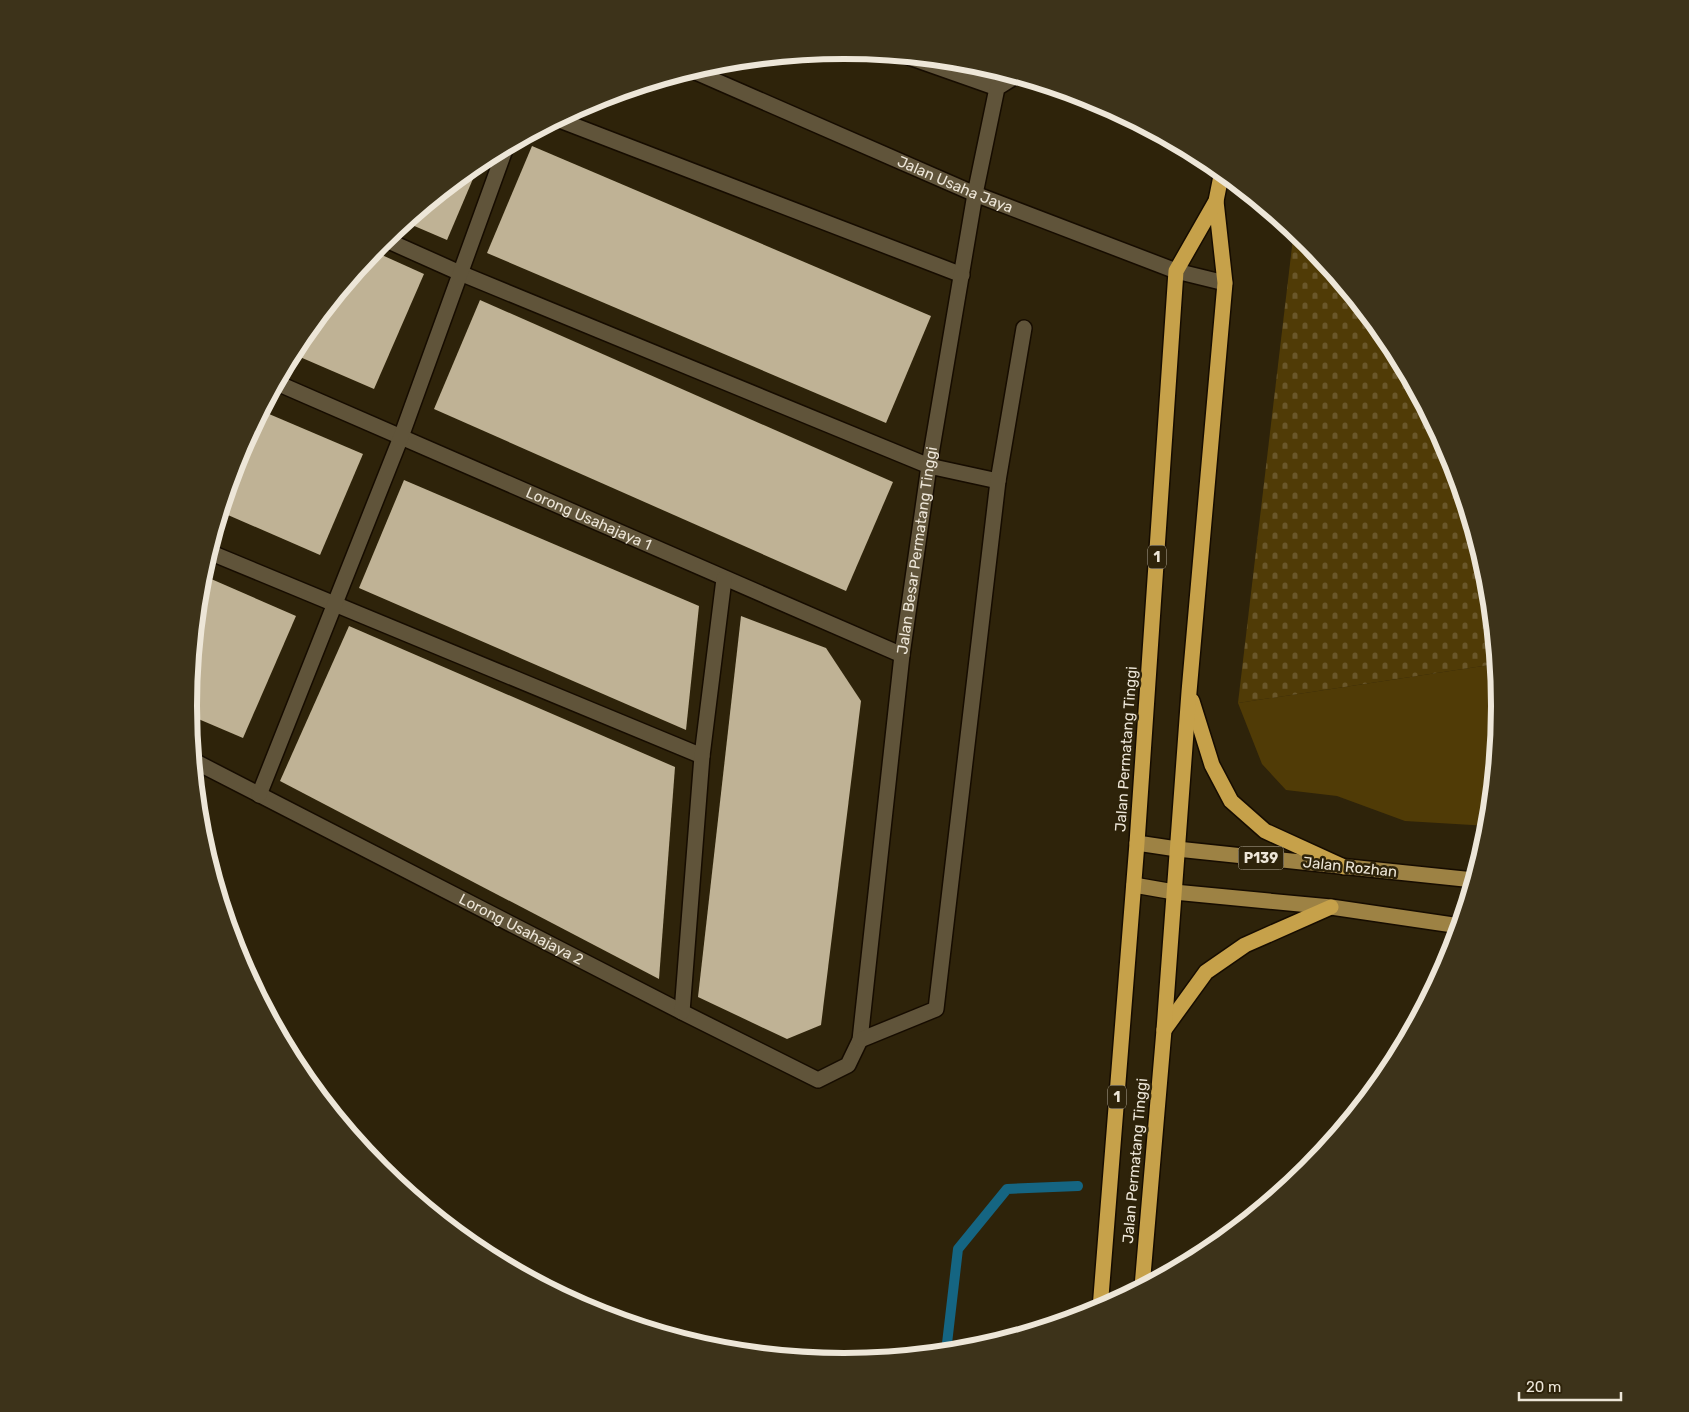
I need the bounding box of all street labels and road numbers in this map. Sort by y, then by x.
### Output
street label: Jalan Usaha Jaya [895,152,1016,217]
street label: Jalan Besar Permatang Tinggi [893,445,941,655]
street label: Lorong Usahajaya 1 [523,483,654,554]
road number: 1 [1148,546,1166,568]
street label: Jalan Permatang Tinggi [1111,666,1141,832]
road number: P139 [1238,846,1284,870]
street label: Jalan Rozhan [1302,853,1398,881]
street label: Lorong Usahajaya 2 [456,890,587,969]
street label: Jalan Permatang Tinggi [1119,1078,1151,1244]
road number: 1 [1108,1086,1126,1108]

